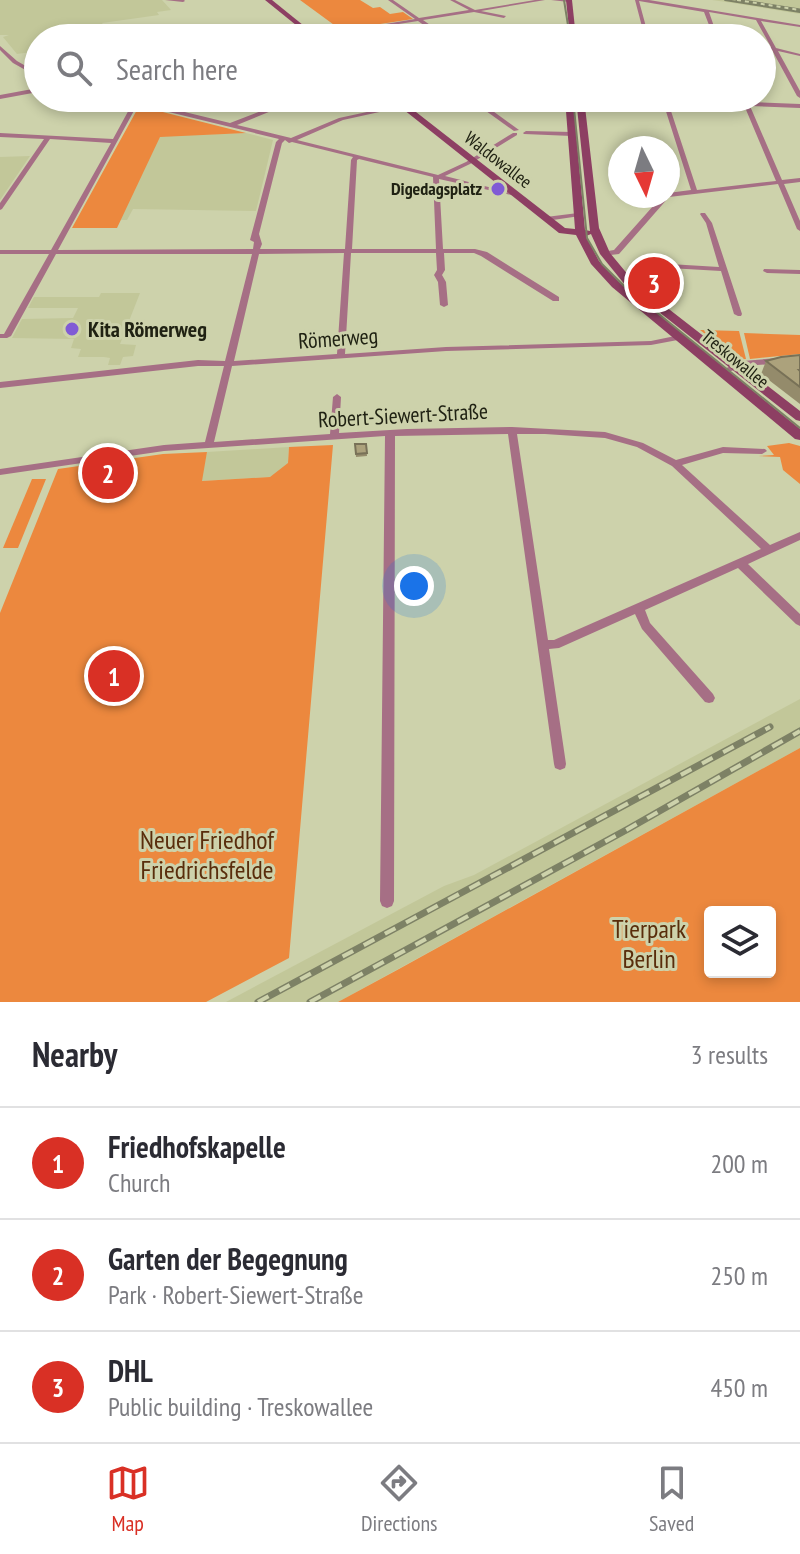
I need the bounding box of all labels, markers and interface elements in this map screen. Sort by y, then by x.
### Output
search box [24,24,776,112]
icon: search [52,46,96,90]
text: Search here [116,49,238,88]
street label: Waldowallee [460,126,537,193]
north arrow [608,136,680,208]
place label: Digedagsplatz [391,177,482,200]
marker: Digedagsplatz [489,180,507,198]
pin: 3 [628,253,680,313]
place label: Kita Römerweg [88,315,207,343]
marker: Kita Römerweg [63,320,81,338]
street label: Römerweg [297,321,379,355]
street label: Treskowallee [697,324,774,393]
street label: Robert-Siewert-Straße [317,397,489,433]
pin: 2 [82,443,134,503]
your location [394,566,434,606]
pin: 1 [88,646,140,706]
park label: Neuer Friedhof Friedrichsfelde [140,823,275,886]
map controls [704,906,776,978]
button: layers [704,906,776,978]
park label: Tierpark Berlin [612,912,686,975]
text: Nearby [32,1032,117,1076]
text: 3 results [691,1038,768,1071]
text: Friedhofskapelle [108,1127,286,1166]
text: 1 [52,1147,64,1180]
text: 200 m [710,1147,768,1180]
text: Church [108,1166,170,1199]
text: Garten der Begegnung [108,1239,348,1278]
text: 2 [52,1259,64,1292]
text: 250 m [710,1259,768,1292]
text: Park · Robert-Siewert-Straße [108,1278,363,1311]
text: DHL [108,1351,153,1390]
text: 3 [52,1371,64,1404]
text: 450 m [710,1371,768,1404]
text: Public building · Treskowallee [108,1390,373,1423]
tab: Map [106,1461,150,1537]
tab: Directions [361,1461,438,1537]
tab: Saved [649,1461,694,1537]

